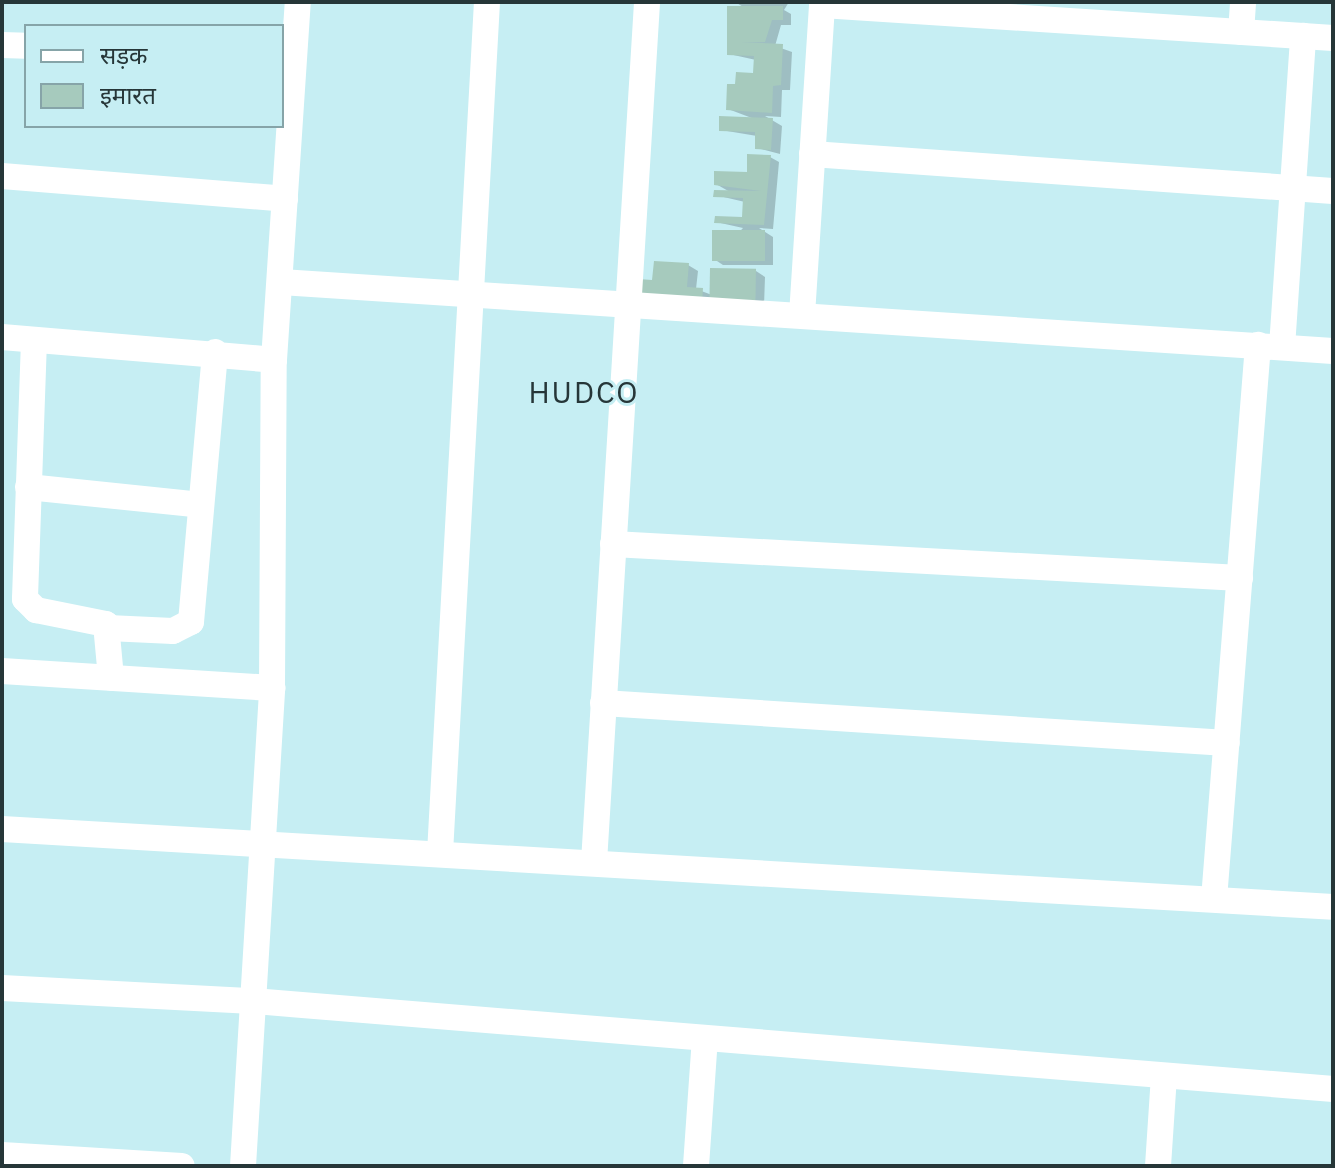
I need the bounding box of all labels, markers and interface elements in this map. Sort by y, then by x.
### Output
legend [24,24,284,128]
text: सड़क [100,39,148,71]
text: इमारत [100,79,156,111]
district label: HUDCO [528,374,640,410]

